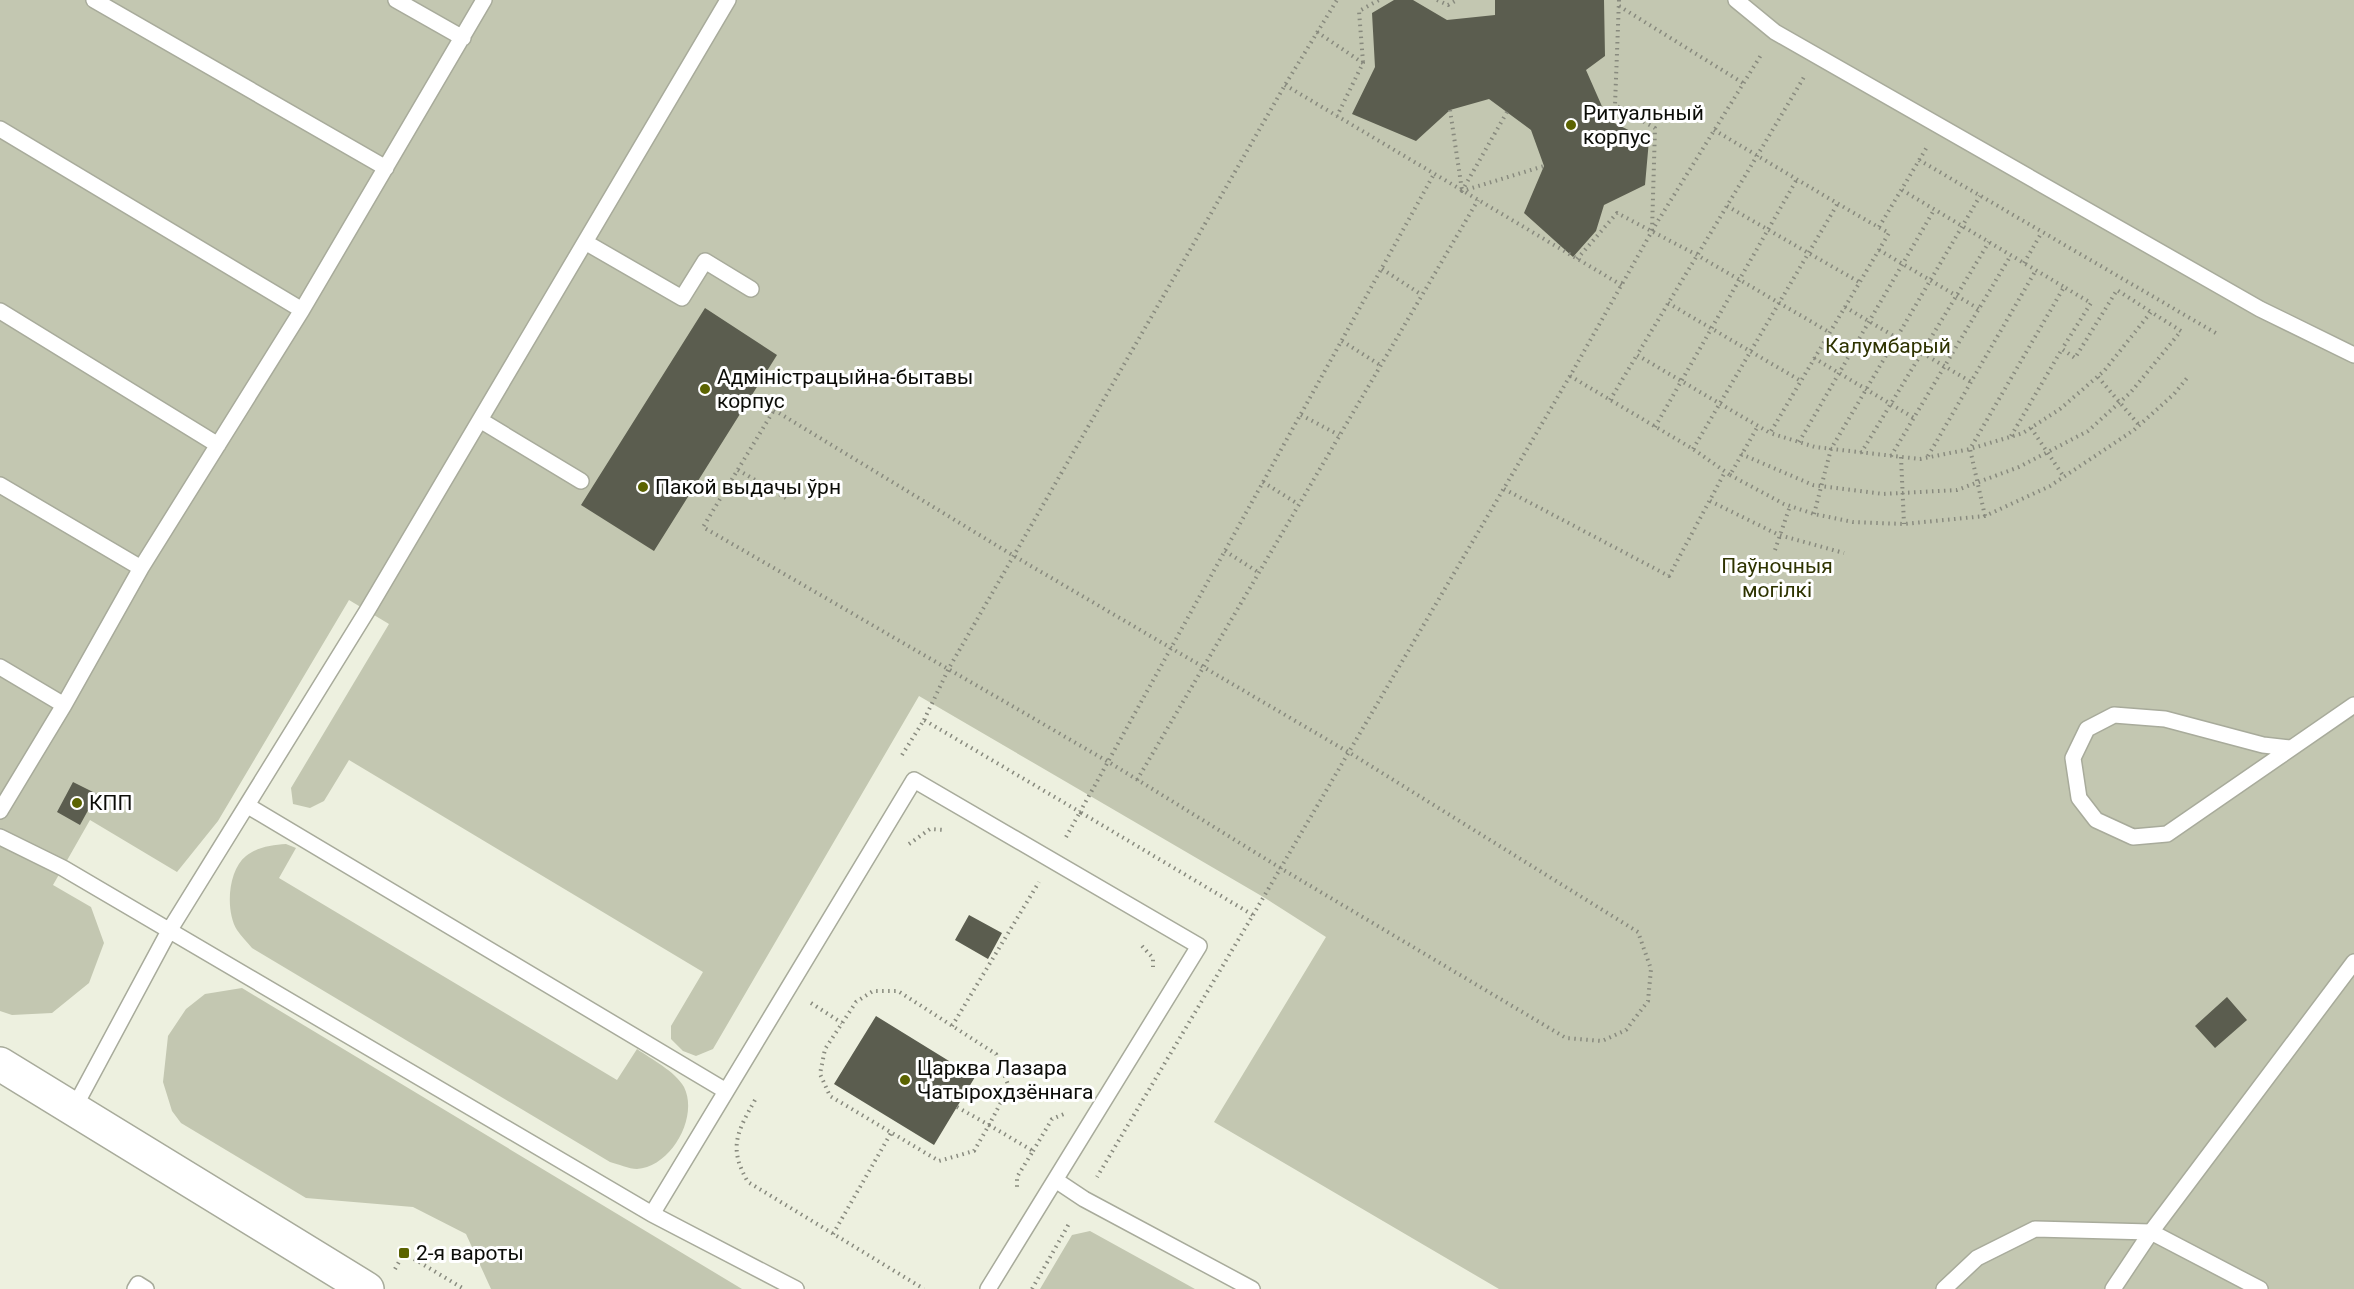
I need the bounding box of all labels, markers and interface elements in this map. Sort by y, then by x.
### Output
place label: Ритуальный корпус [1583,101,1704,149]
marker: Ритуальный корпус [1564,118,1578,132]
park label: Калумбарый [1825,334,1951,358]
place label: Адміністрацыйна-бытавы корпус [717,365,973,413]
marker: Адміністрацыйна-бытавы корпус [698,382,712,396]
place label: Пакой выдачы ўрн [655,475,841,499]
marker: Пакой выдачы ўрн [636,480,650,494]
park label: Паўночныя могілкі [1721,554,1833,602]
place label: КПП [89,791,132,815]
marker: КПП [70,796,84,810]
place label: Царква Лазара Чатырохдзённага [917,1056,1093,1104]
marker: Царква Лазара Чатырохдзённага [898,1073,912,1087]
place label: 2-я вароты [416,1241,524,1265]
marker: 2-я вароты [397,1246,411,1260]

